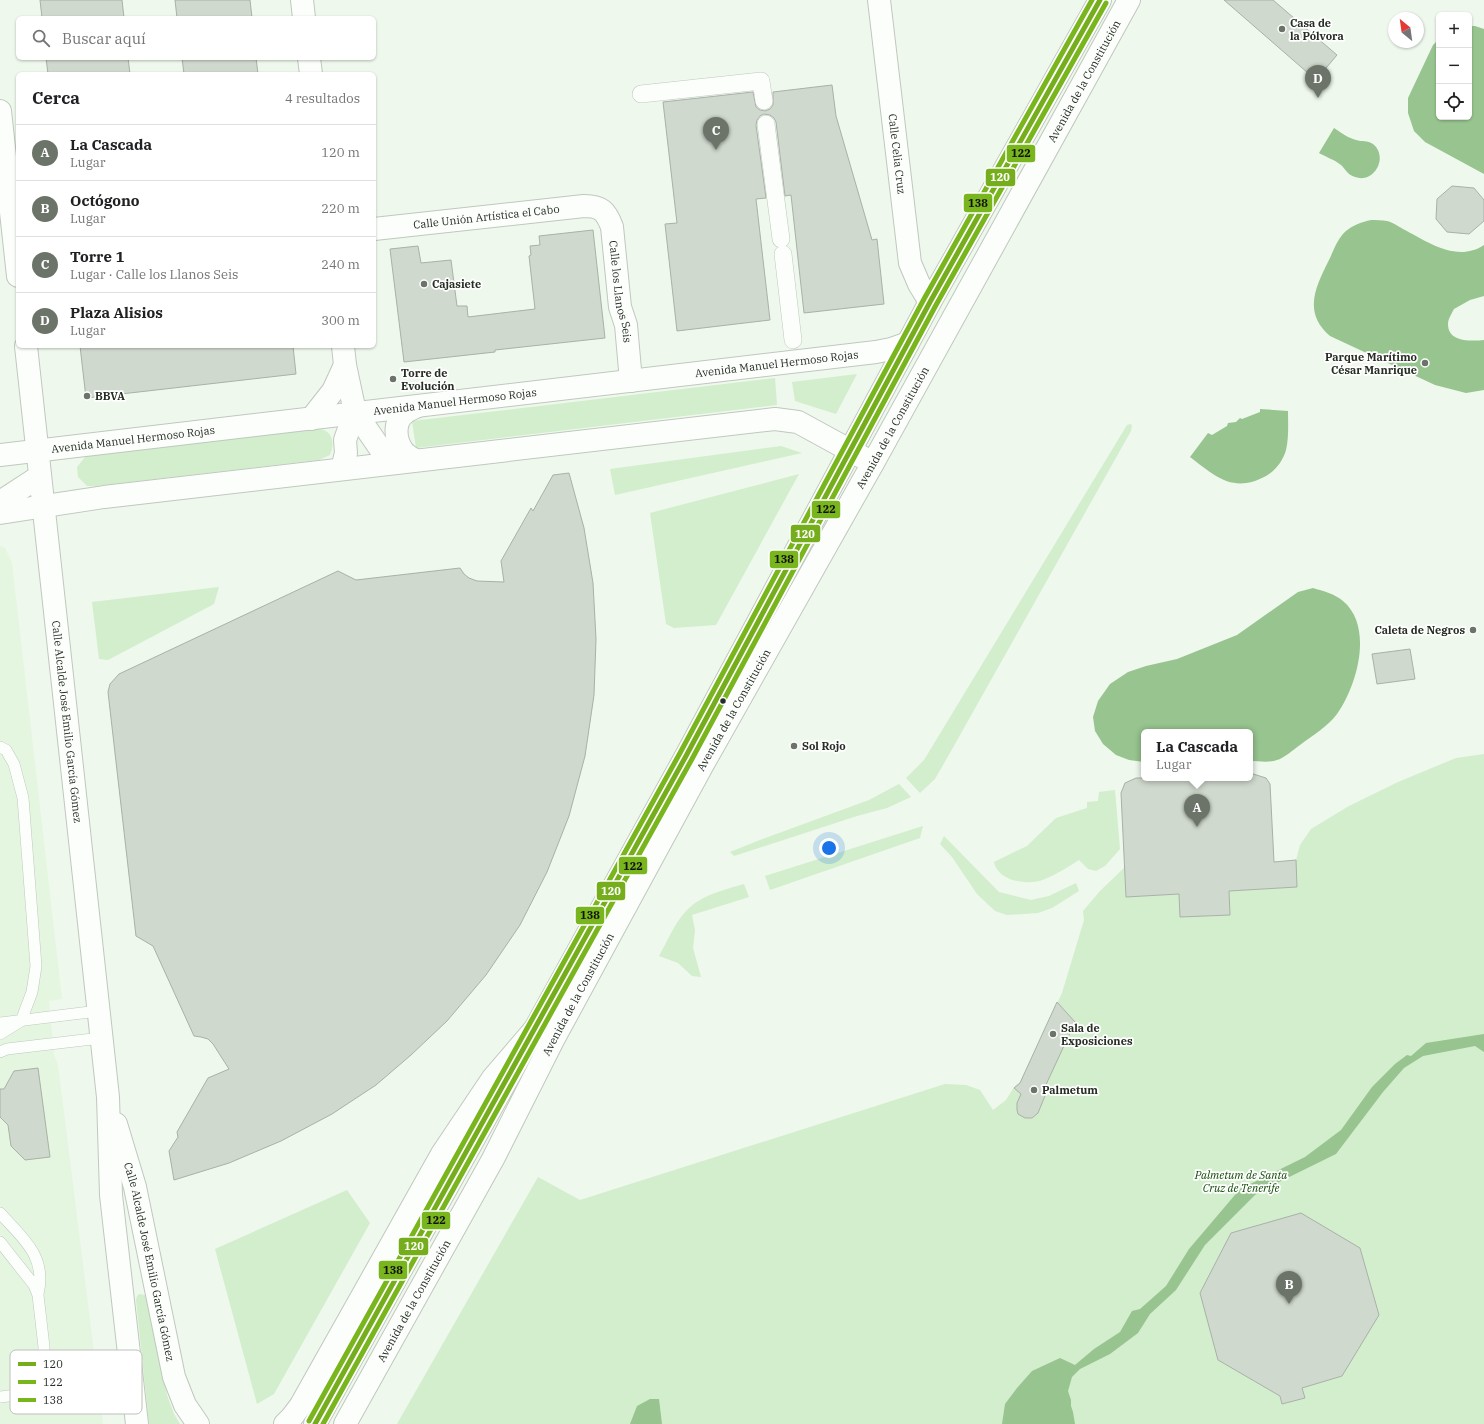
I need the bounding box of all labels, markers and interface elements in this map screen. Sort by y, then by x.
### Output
north arrow [1388,12,1424,48]
map controls [1436,12,1472,120]
button: + [1436,12,1472,48]
search box [16,16,376,60]
place label: Casa de la Pólvora [1290,16,1344,43]
street label: Avenida de la Constitución [1045,17,1124,145]
marker: Casa de la Pólvora [1277,24,1287,34]
icon: search [30,27,52,49]
text: Buscar aquí [62,29,146,48]
button: − [1436,48,1472,84]
pin: D [1305,65,1331,98]
button: locate [1436,84,1472,120]
text: Cerca [32,87,80,109]
text: 4 resultados [285,90,360,107]
street label: Calle Celia Cruz [885,113,909,195]
pin: C [703,117,729,150]
text: La Cascada [70,135,152,154]
text: A [40,144,50,161]
text: 120 m [321,144,360,161]
line badge: 122 [1006,144,1036,163]
text: 122 [1011,146,1031,160]
text: Lugar [70,154,106,171]
line badge: 120 [985,168,1016,187]
text: 120 [990,170,1010,184]
text: Octógono [70,191,140,210]
line badge: 138 [963,193,993,213]
text: 138 [968,196,988,210]
text: B [40,200,50,217]
text: 220 m [321,200,360,217]
street label: Calle Unión Artística el Cabo [413,202,560,232]
text: Lugar [70,210,106,227]
street label: Calle los Llanos Seis [606,240,635,343]
text: Torre 1 [70,247,124,266]
text: C [41,256,49,273]
text: 240 m [321,256,360,273]
text: Lugar · Calle los Llanos Seis [70,266,238,283]
place label: Cajasiete [432,277,481,291]
marker: Cajasiete [419,279,429,289]
text: Plaza Alisios [70,303,163,322]
text: D [40,312,50,329]
text: 300 m [321,312,360,329]
text: Lugar [70,322,106,339]
street label: Avenida Manuel Hermoso Rojas [694,347,859,380]
place label: Parque Marítimo César Manrique [1325,350,1417,377]
marker: Parque Marítimo César Manrique [1420,358,1430,368]
street label: Avenida de la Constitución [853,364,932,491]
place label: Torre de Evolución [401,366,455,393]
marker: Torre de Evolución [388,374,398,384]
street label: Avenida Manuel Hermoso Rojas [372,385,537,418]
place label: BBVA [95,389,125,403]
marker: BBVA [82,391,92,401]
street label: Avenida Manuel Hermoso Rojas [51,423,216,456]
line badge: 122 [811,500,841,519]
text: 122 [816,502,836,516]
line badge: 120 [790,524,821,543]
text: 120 [795,527,815,541]
line badge: 138 [769,550,799,569]
text: 138 [774,552,794,566]
street label: Calle Alcalde José Emilio García Gómez [49,620,85,824]
place label: Caleta de Negros [1374,623,1465,637]
marker: Caleta de Negros [1468,625,1478,635]
street label: Avenida de la Constitución [694,647,774,773]
unlabelled marker [718,696,728,706]
popup [1141,729,1253,781]
text: La Cascada [1156,737,1238,756]
place label: Sol Rojo [802,739,846,753]
marker: Sol Rojo [789,741,799,751]
text: Lugar [1156,756,1191,773]
pin: A [1184,794,1210,827]
your location [819,838,839,858]
line badge: 122 [618,856,648,875]
text: 122 [623,859,643,873]
line badge: 120 [596,881,626,901]
text: 120 [601,884,621,898]
line badge: 138 [575,906,605,925]
text: 138 [580,908,600,922]
street label: Avenida de la Constitución [539,930,617,1058]
place label: Sala de Exposiciones [1061,1021,1133,1048]
marker: Sala de Exposiciones [1048,1029,1058,1039]
place label: Palmetum [1042,1083,1098,1097]
marker: Palmetum [1029,1085,1039,1095]
street label: Calle Alcalde José Emilio García Gómez [121,1161,178,1363]
park label: Palmetum de Santa Cruz de Tenerife [1194,1168,1287,1195]
line badge: 122 [421,1211,451,1230]
text: 122 [426,1213,446,1227]
street label: Avenida de la Constitución [374,1237,453,1364]
line badge: 120 [398,1237,429,1256]
text: 120 [404,1239,424,1253]
line badge: 138 [378,1260,408,1280]
text: 138 [383,1263,403,1277]
pin: B [1276,1271,1302,1304]
legend [10,1350,142,1414]
text: 120 [43,1357,63,1371]
text: 122 [43,1375,63,1389]
text: 138 [43,1393,63,1407]

